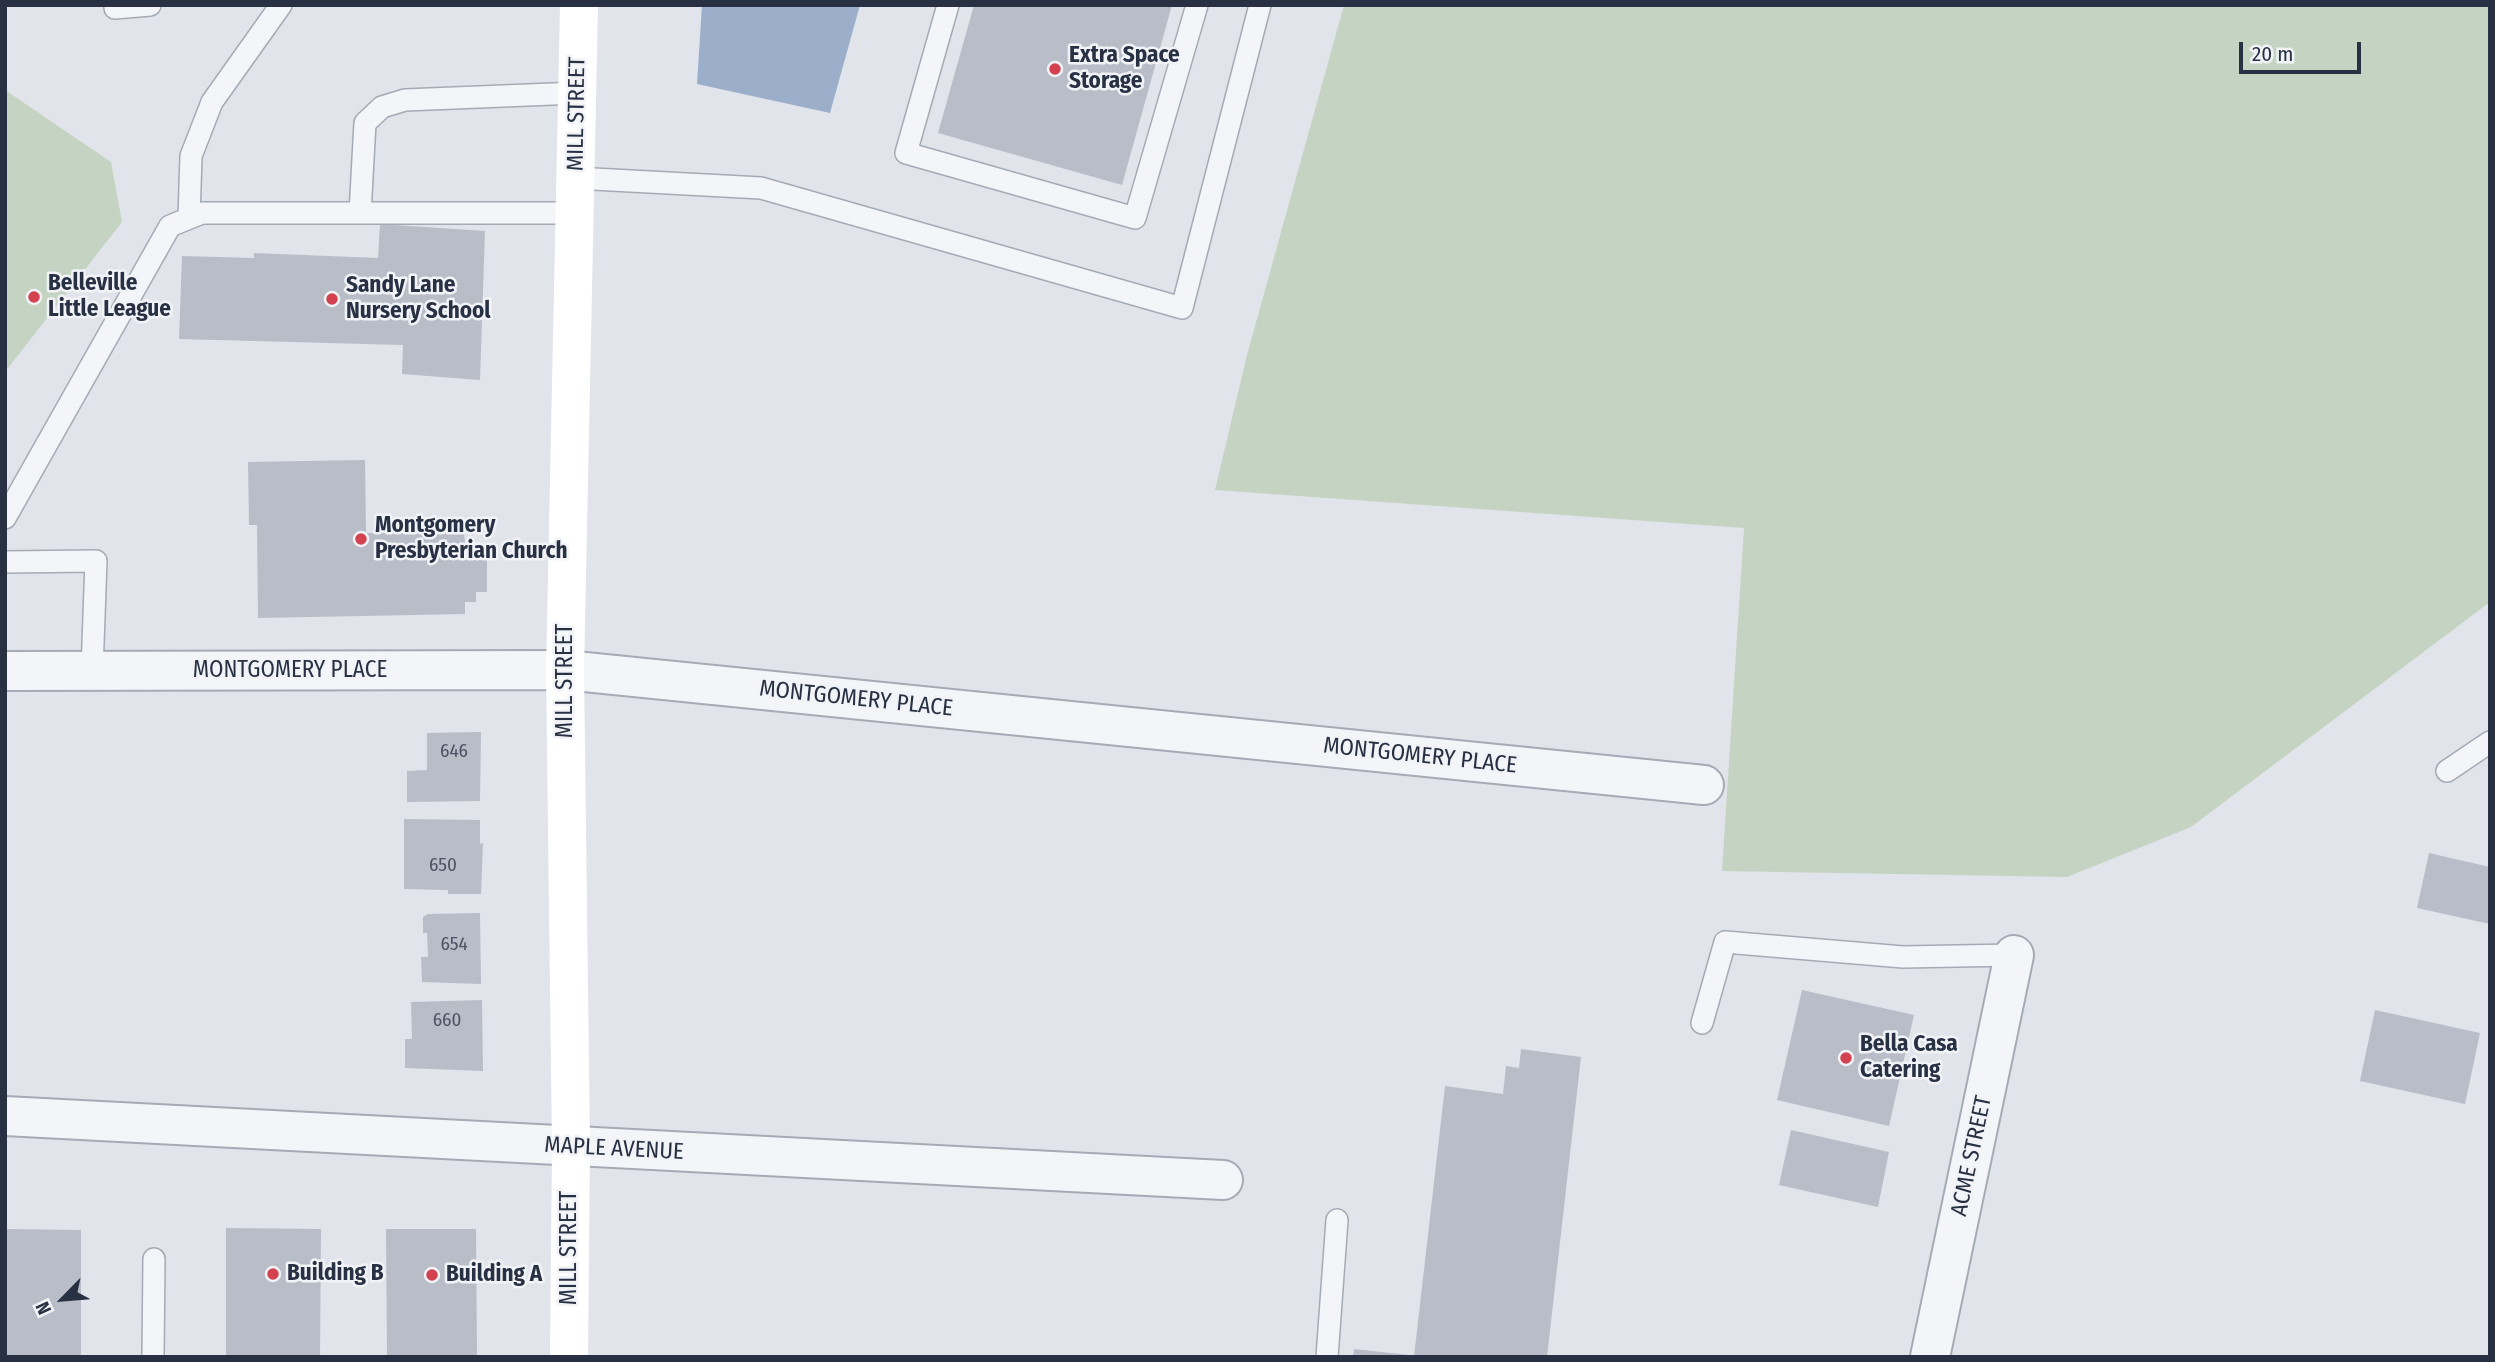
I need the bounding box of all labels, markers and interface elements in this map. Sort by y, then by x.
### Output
scale bar [2243,28,2366,72]
text: 20 m [2252,41,2293,67]
place label: Extra Space Storage [1069,42,1180,96]
street label: MILL STREET [562,57,592,171]
marker: Extra Space Storage [1047,61,1063,77]
place label: Belleville Little League [48,270,171,324]
place label: Sandy Lane Nursery School [346,272,491,326]
marker: Belleville Little League [26,289,42,305]
marker: Sandy Lane Nursery School [324,291,340,307]
place label: Montgomery Presbyterian Church [375,512,567,566]
marker: Montgomery Presbyterian Church [353,531,369,547]
street label: MILL STREET [552,624,580,738]
street label: MONTGOMERY PLACE [193,657,387,685]
street label: MONTGOMERY PLACE [758,675,954,723]
street label: MONTGOMERY PLACE [1322,732,1518,780]
house number: 646 [440,741,468,763]
house number: 650 [429,855,457,877]
house number: 654 [440,934,468,956]
house number: 660 [433,1010,461,1032]
place label: Bella Casa Catering [1860,1031,1958,1085]
marker: Bella Casa Catering [1838,1050,1854,1066]
street label: ACME STREET [1946,1093,1998,1219]
street label: MAPLE AVENUE [544,1132,684,1166]
street label: MILL STREET [556,1191,584,1305]
place label: Building B [287,1260,384,1288]
place label: Building A [446,1261,542,1289]
north arrow [28,1264,98,1334]
marker: Building B [265,1266,281,1282]
marker: Building A [424,1267,440,1283]
text: N [31,1298,56,1318]

